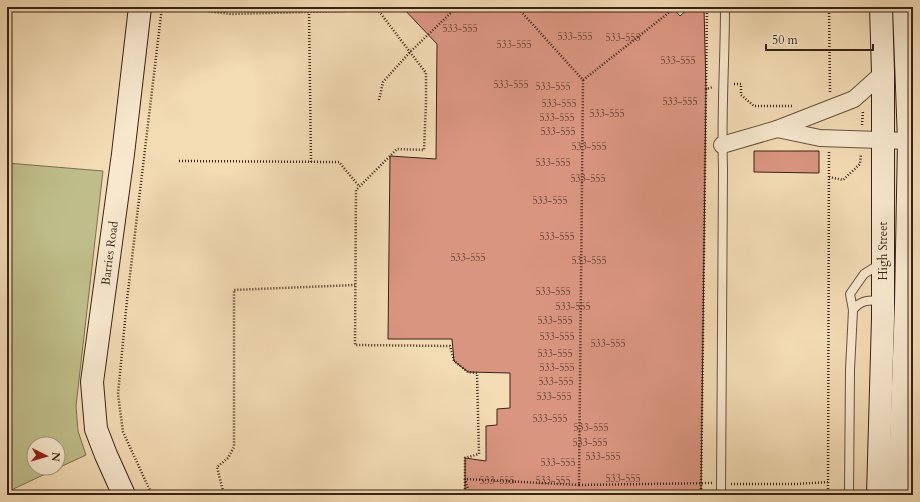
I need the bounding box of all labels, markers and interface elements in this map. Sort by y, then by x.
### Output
house number: 533-555 [442,22,478,36]
scale bar [766,26,873,52]
house number: 533-555 [557,30,593,44]
house number: 533-555 [605,31,641,45]
text: 50 m [772,32,799,48]
house number: 533-555 [496,38,532,52]
house number: 533-555 [660,54,696,68]
house number: 533-555 [493,78,529,92]
house number: 533-555 [535,80,571,94]
house number: 533-555 [662,95,698,109]
house number: 533-555 [541,97,577,111]
house number: 533-555 [589,107,625,121]
house number: 533-555 [539,111,575,125]
house number: 533-555 [540,125,576,139]
house number: 533-555 [571,140,607,154]
house number: 533-555 [535,156,571,170]
house number: 533-555 [570,172,606,186]
house number: 533-555 [532,194,568,208]
street label: Barries Road [97,219,122,286]
street label: High Street [875,221,891,280]
house number: 533-555 [539,230,575,244]
house number: 533-555 [450,251,486,265]
house number: 533-555 [571,254,607,268]
house number: 533-555 [535,285,571,299]
house number: 533-555 [555,300,591,314]
house number: 533-555 [537,314,573,328]
house number: 533-555 [539,330,575,344]
house number: 533-555 [590,337,626,351]
house number: 533-555 [537,347,573,361]
house number: 533-555 [539,361,575,375]
house number: 533-555 [538,375,574,389]
house number: 533-555 [536,390,572,404]
house number: 533-555 [532,412,568,426]
house number: 533-555 [573,421,609,435]
north arrow [26,436,66,476]
house number: 533-555 [572,436,608,450]
house number: 533-555 [585,450,621,464]
text: N [48,451,63,463]
house number: 533-555 [540,456,576,470]
house number: 533-555 [605,472,641,486]
house number: 533-555 [479,474,515,488]
house number: 533-555 [535,474,571,488]

